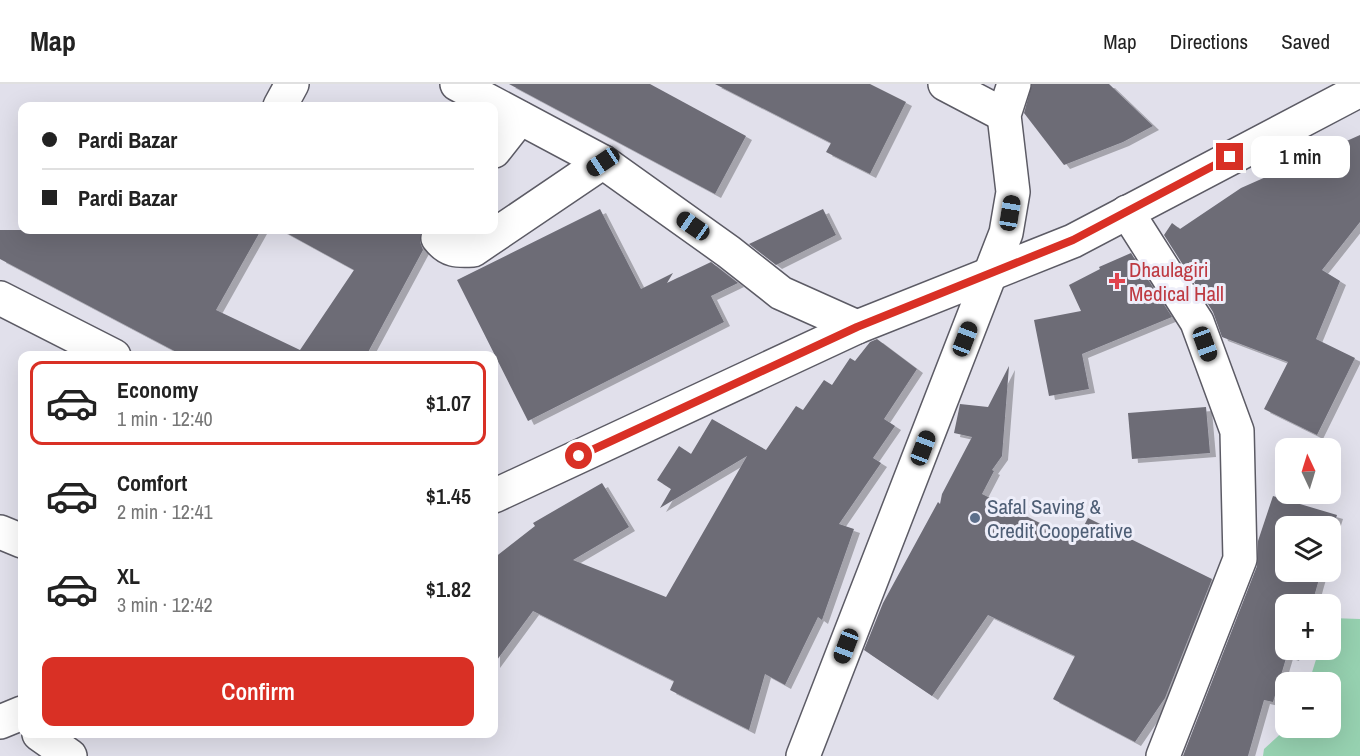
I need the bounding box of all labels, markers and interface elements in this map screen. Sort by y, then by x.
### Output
text: Map [30,22,76,60]
text: Map [1103,27,1137,56]
text: Directions [1170,27,1248,56]
text: Saved [1281,27,1330,56]
text: Pardi Bazar [78,125,177,155]
callout: 1 min [1251,136,1350,178]
route end [1216,143,1243,170]
text: 1 min [1279,143,1322,170]
car [583,144,623,180]
text: Pardi Bazar [78,183,177,213]
car [998,194,1022,232]
car [673,208,713,244]
place label: Dhaulagiri Medical Hall [1129,255,1224,308]
marker: Dhaulagiri Medical Hall [1110,274,1124,288]
car [950,319,980,359]
car [1190,324,1220,364]
text: Economy [117,375,198,405]
icon: car [45,376,99,430]
text: $1.07 [426,388,471,418]
text: 1 min · 12:40 [117,405,213,432]
car [908,428,938,468]
north arrow [1275,438,1341,504]
map controls [1275,438,1341,738]
route start [565,442,592,469]
text: Comfort [117,468,187,498]
icon: car [45,469,99,523]
text: $1.45 [426,481,471,511]
place label: Safal Saving & Credit Cooperative [987,492,1133,545]
text: 2 min · 12:41 [117,498,213,525]
marker: Safal Saving & Credit Cooperative [968,511,982,525]
button: layers [1275,516,1341,582]
text: XL [117,561,140,591]
icon: car [45,562,99,616]
text: $1.82 [426,574,471,604]
text: 3 min · 12:42 [117,591,213,618]
button: + [1275,594,1341,660]
car [831,626,861,666]
button: Confirm [42,657,474,726]
button: − [1275,672,1341,738]

